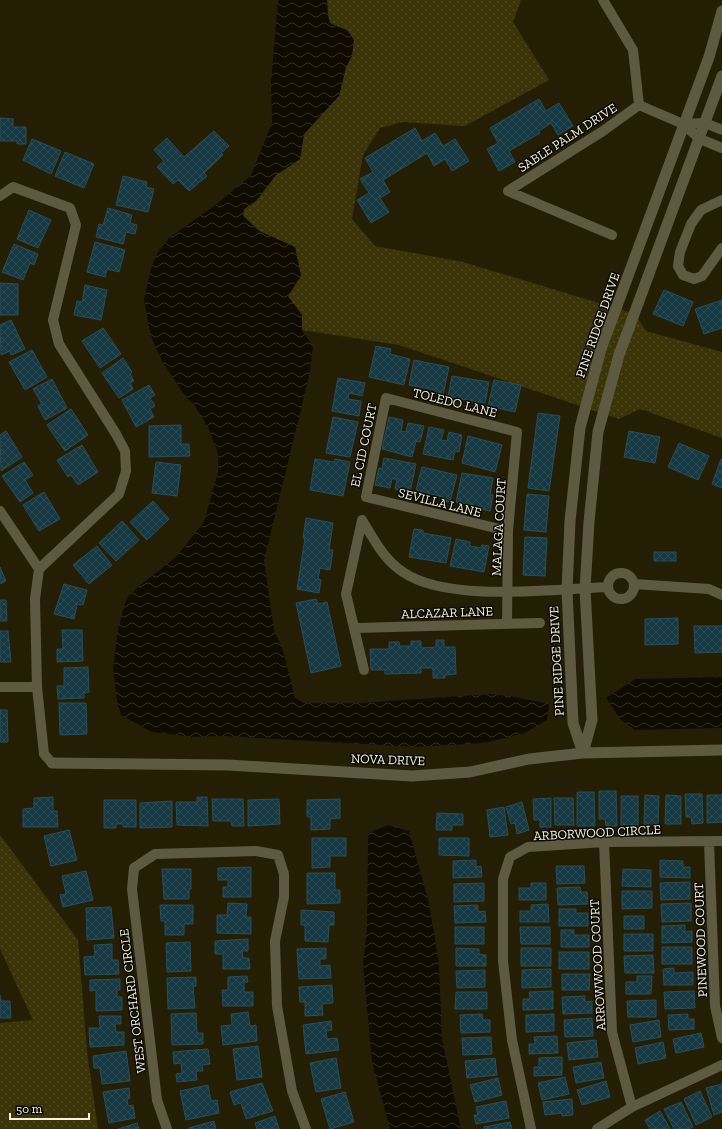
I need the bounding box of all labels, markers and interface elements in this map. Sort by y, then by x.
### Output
street label: SABLE PALM DRIVE [515,100,620,175]
street label: PINE RIDGE DRIVE [572,270,623,380]
street label: TOLEDO LANE [411,385,499,420]
street label: EL CID COURT [347,402,380,488]
street label: MALAGA COURT [488,478,509,576]
street label: SEVILLA LANE [397,485,483,520]
street label: ALCAZAR LANE [401,603,494,622]
street label: PINE RIDGE DRIVE [546,605,567,716]
street label: NOVA DRIVE [351,751,426,768]
street label: ARBORWOOD CIRCLE [533,822,662,843]
street label: PINEWOOD COURT [691,882,710,998]
street label: ARROWWOOD COURT [587,899,608,1031]
street label: WEST ORCHARD CIRCLE [116,928,149,1074]
scale bar [10,1095,89,1121]
text: 50 m [16,1102,43,1116]

